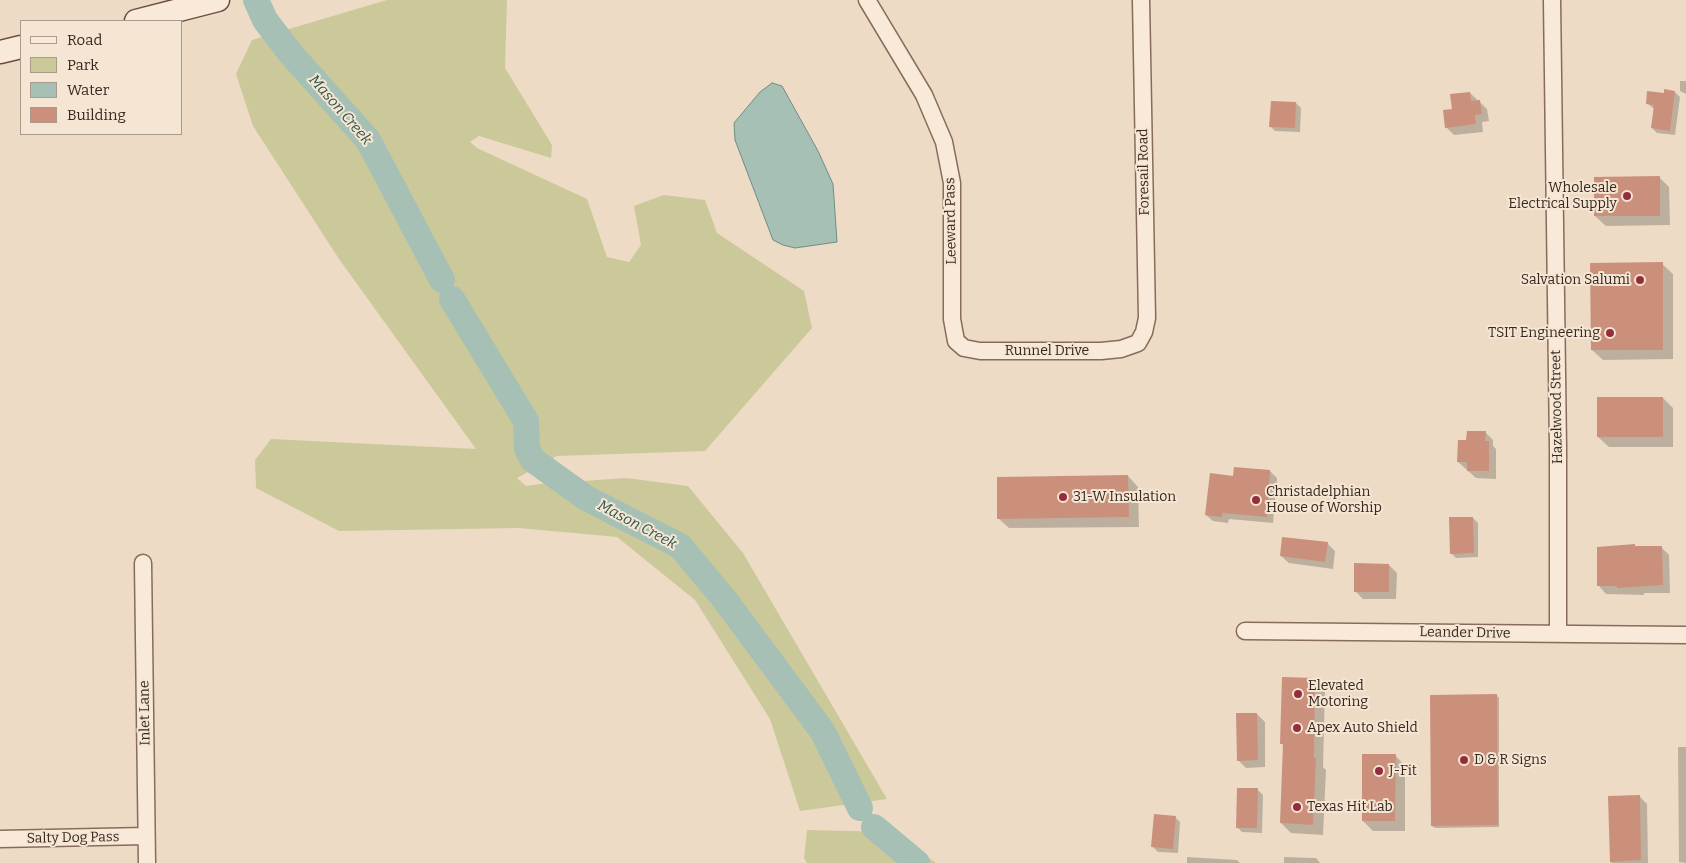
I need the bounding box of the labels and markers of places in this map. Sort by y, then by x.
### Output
place label: Wholesale Electrical Supply [1508,180,1617,212]
marker: Wholesale Electrical Supply [1621,190,1633,202]
place label: Salvation Salumi [1521,272,1630,288]
marker: Salvation Salumi [1634,274,1646,286]
place label: TSIT Engineering [1488,325,1600,341]
marker: TSIT Engineering [1604,327,1616,339]
place label: Christadelphian House of Worship [1266,484,1382,516]
place label: 31-W Insulation [1073,489,1176,505]
marker: 31-W Insulation [1057,491,1069,503]
marker: Christadelphian House of Worship [1250,494,1262,506]
place label: Elevated Motoring [1308,678,1368,710]
marker: Elevated Motoring [1292,688,1304,700]
place label: Apex Auto Shield [1307,720,1418,736]
marker: Apex Auto Shield [1291,722,1303,734]
place label: D & R Signs [1474,752,1547,768]
marker: D & R Signs [1458,754,1470,766]
place label: J-Fit [1389,763,1417,779]
marker: J-Fit [1373,765,1385,777]
place label: Texas Hit Lab [1307,799,1393,815]
marker: Texas Hit Lab [1291,801,1303,813]

